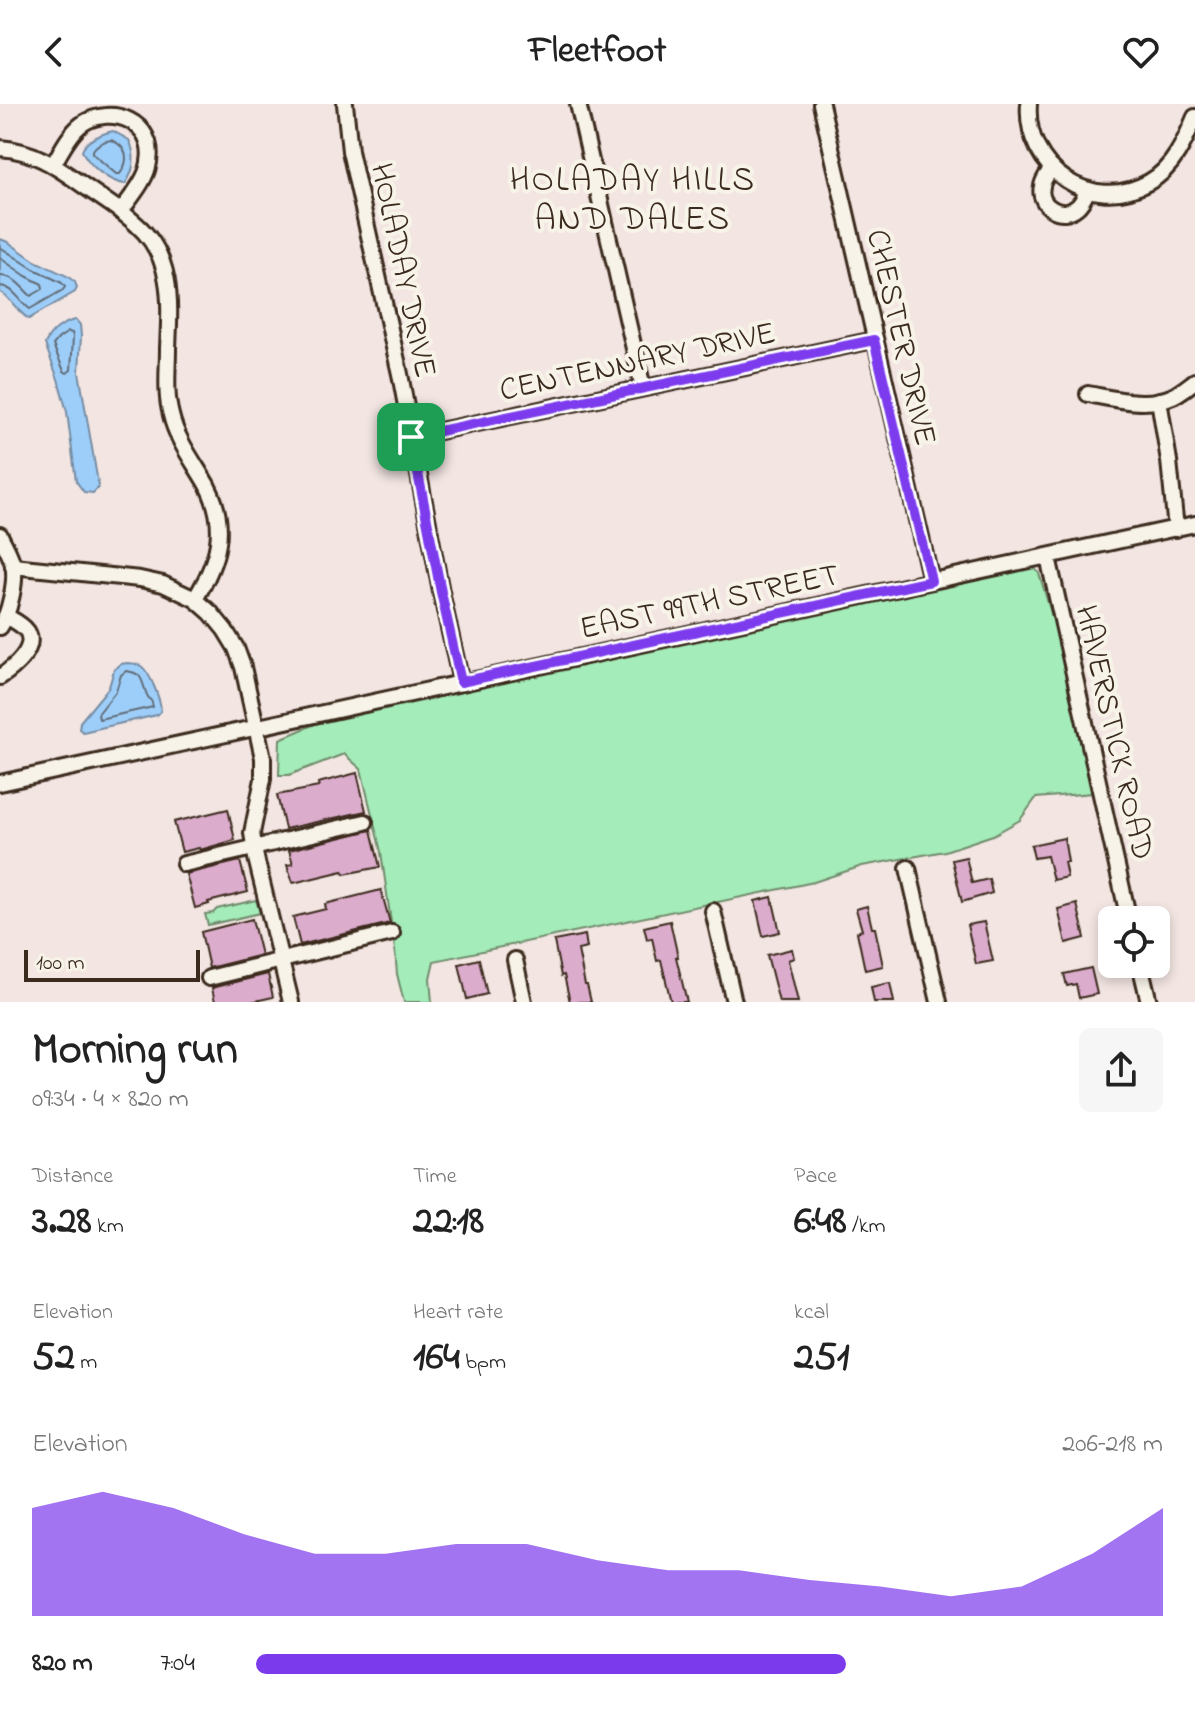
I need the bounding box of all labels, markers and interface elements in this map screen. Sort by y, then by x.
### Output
text: Fleetfoot [529,26,666,79]
icon: back [32,30,76,74]
icon: heart [1119,30,1163,74]
district label: HOLADAY HILLS AND DALES [510,157,756,246]
street label: HOLADAY DRIVE [356,159,447,382]
street label: CHESTER DRIVE [852,225,947,451]
street label: CENTENNARY DRIVE [496,311,780,416]
pin [377,403,445,471]
icon: arrive [389,415,433,459]
street label: EAST 99TH STREET [576,553,844,654]
street label: HAVERSTICK ROAD [1060,601,1165,865]
map controls [1098,906,1170,978]
button: locate [1098,906,1170,978]
scale bar [24,946,200,982]
text: 100 m [36,948,85,980]
text: Morning run [32,1019,238,1083]
button: share [1079,1028,1163,1112]
text: 09:34 · 4 × 820 m [32,1081,189,1119]
text: Distance [32,1161,113,1193]
text: Time [413,1161,457,1193]
text: Pace [794,1161,837,1193]
text: 3.28 [32,1193,92,1252]
text: 22:18 [413,1193,484,1252]
text: 6:48 [794,1193,846,1252]
text: km [92,1211,124,1243]
text: /km [846,1211,886,1243]
text: Elevation [32,1297,113,1329]
text: Heart rate [413,1297,503,1329]
text: kcal [794,1297,829,1329]
text: 52 [32,1329,75,1388]
text: 164 [413,1329,460,1388]
text: 251 [794,1329,849,1388]
text: m [75,1347,97,1379]
text: bpm [460,1347,506,1379]
text: Elevation [32,1426,128,1464]
text: 206–218 m [1062,1426,1163,1464]
text: 820 m [32,1645,93,1683]
text: 7:04 [160,1645,195,1683]

